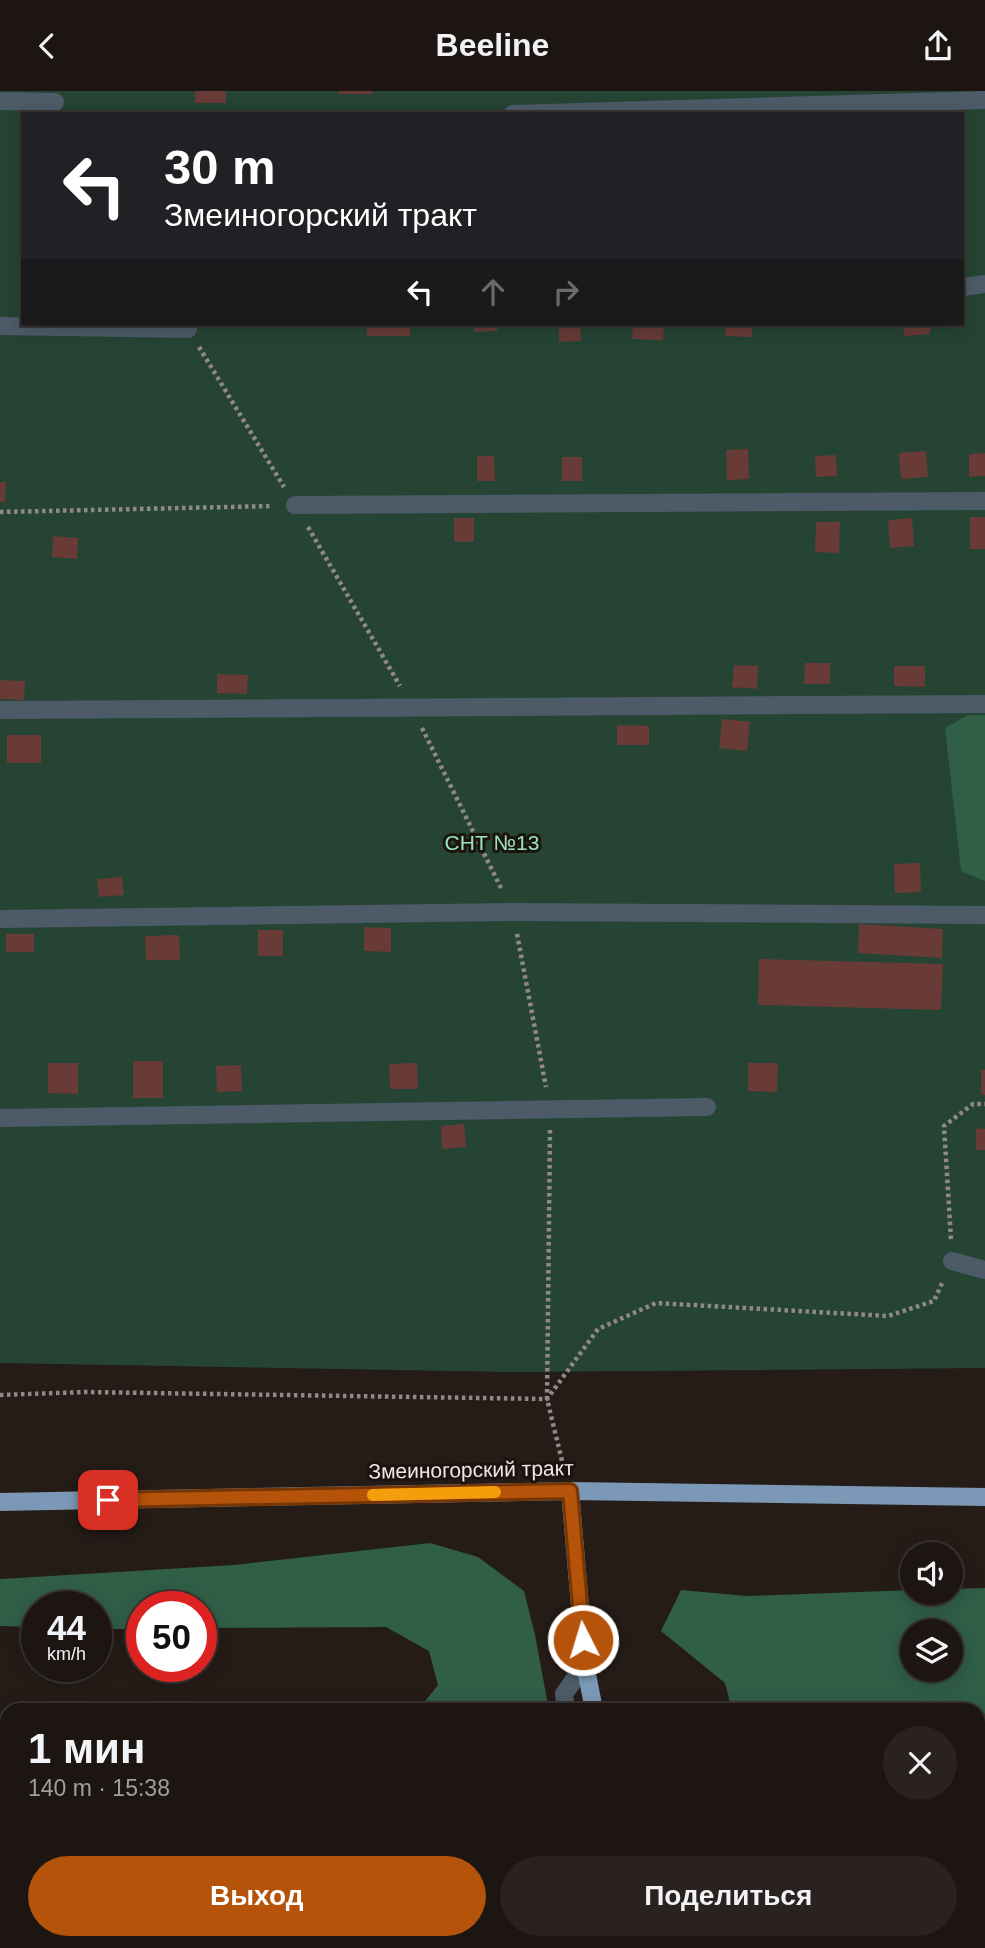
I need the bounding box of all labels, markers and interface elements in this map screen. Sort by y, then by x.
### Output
icon: back [28,27,66,65]
text: Beeline [436,27,549,63]
icon: share [919,27,957,65]
icon: left [49,140,140,231]
text: 30 m [164,140,276,194]
text: Змеиногорский тракт [164,197,477,233]
icon: left [401,273,439,311]
icon: ahead [474,273,512,311]
icon: right [547,273,585,311]
park label: СНТ №13 [445,831,539,854]
street label: Змеиногорский тракт [368,1456,574,1483]
pin [78,1470,138,1530]
icon: arrive [89,1481,127,1519]
map controls [900,1542,963,1682]
button: sound [900,1542,963,1605]
speed limit sign: 50 [126,1591,217,1682]
position arrow [546,1603,620,1677]
text: 44 [47,1608,86,1647]
button: layers [900,1619,963,1682]
text: km/h [47,1644,86,1664]
text: 1 мин [28,1725,145,1772]
button: close [883,1726,957,1800]
text: 140 m · 15:38 [28,1775,170,1801]
button: Выход [28,1856,486,1936]
button: Поделиться [500,1856,957,1936]

